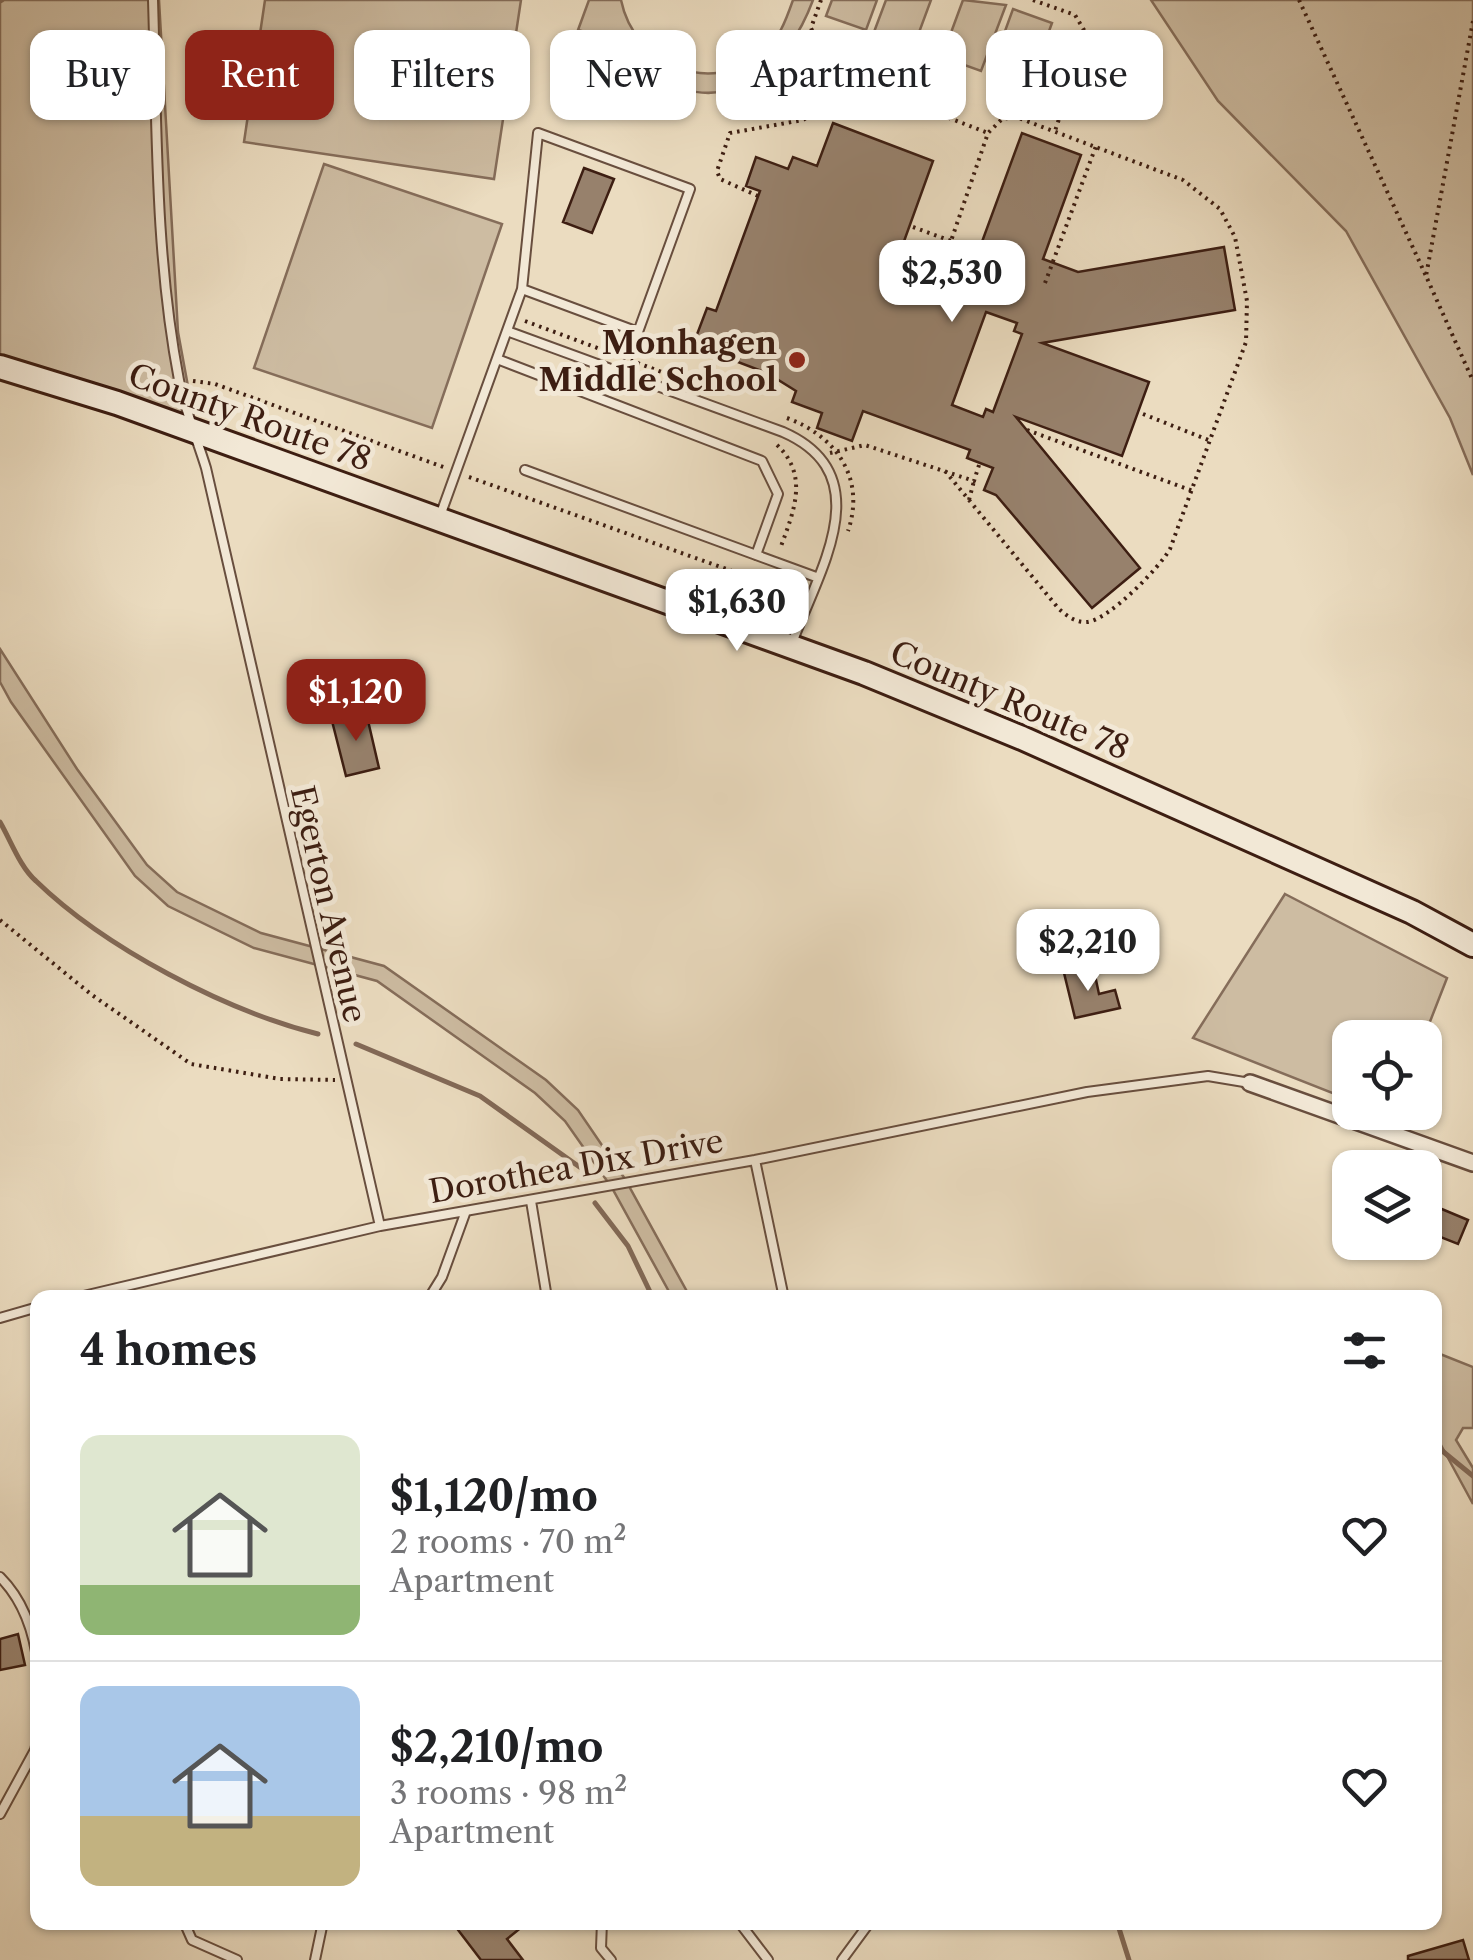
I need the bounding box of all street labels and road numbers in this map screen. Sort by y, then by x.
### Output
street label: County Route 78 [123,355,377,479]
street label: County Route 78 [885,632,1135,768]
street label: Egerton Avenue [283,782,375,1026]
street label: Dorothea Dix Drive [426,1121,726,1211]

